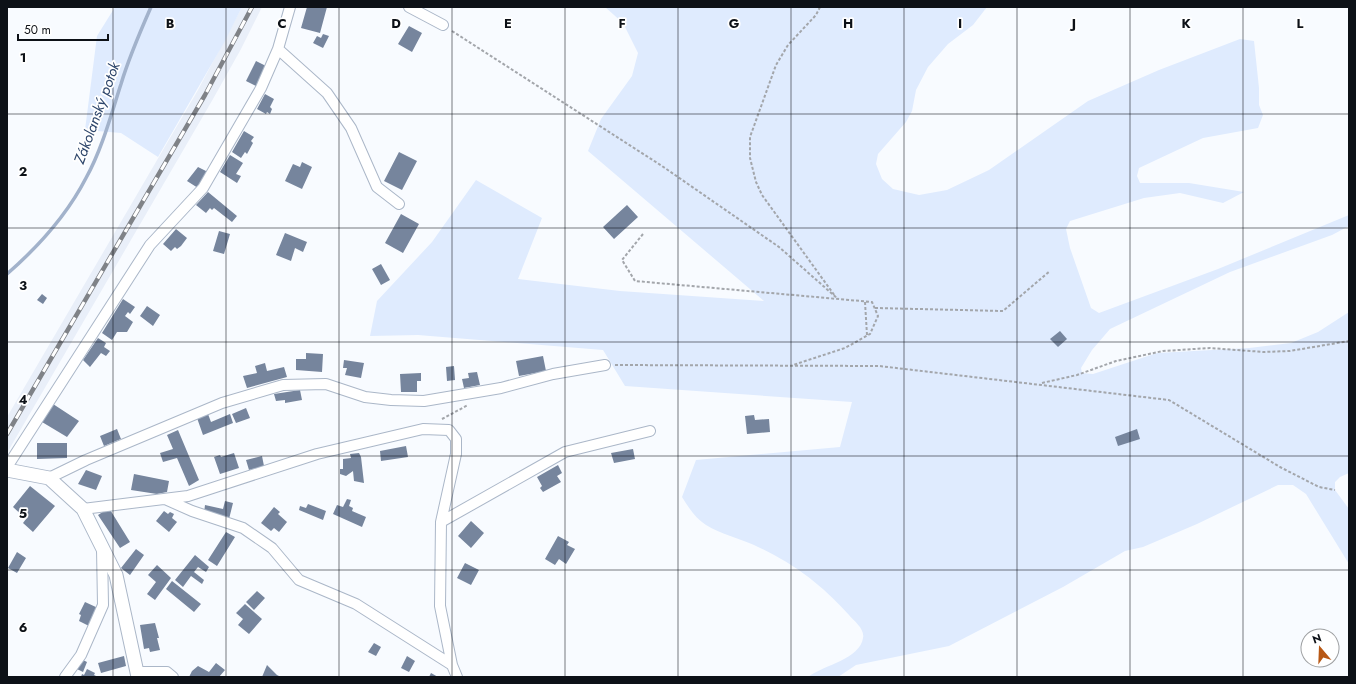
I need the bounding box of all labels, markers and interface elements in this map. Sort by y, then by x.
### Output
text: B [166,14,175,33]
text: C [277,14,287,33]
text: D [391,14,401,33]
text: E [504,14,512,33]
text: F [618,14,626,33]
text: G [729,14,740,33]
text: H [843,14,853,33]
text: I [958,14,962,33]
text: J [1069,14,1076,33]
text: K [1181,14,1191,33]
text: L [1297,14,1304,33]
scale bar [18,16,108,42]
text: 50 m [24,21,51,39]
text: 1 [20,48,26,67]
water label: Zákolanský potok [68,58,126,168]
text: 2 [19,162,27,181]
text: 3 [19,276,27,295]
text: 4 [18,390,28,409]
text: 5 [19,504,27,523]
text: 6 [19,618,28,637]
north arrow [1300,628,1340,668]
text: N [1310,630,1323,648]

